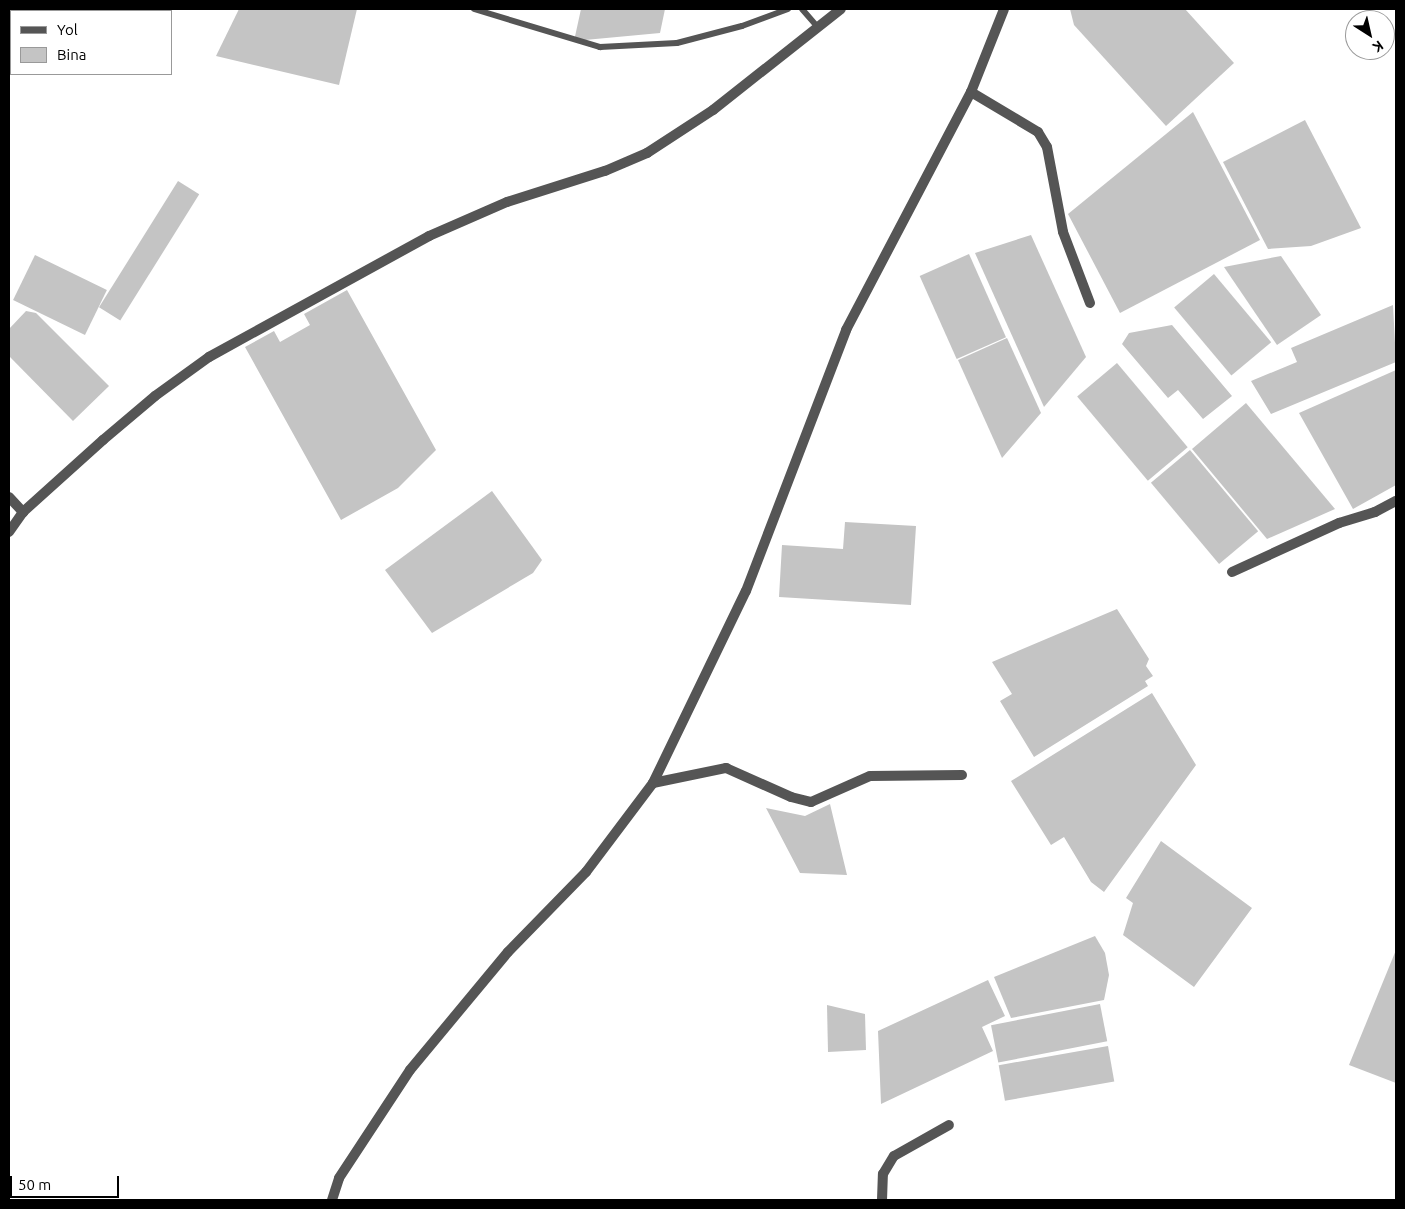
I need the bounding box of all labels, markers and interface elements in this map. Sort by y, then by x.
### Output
legend [10,10,172,75]
north arrow [1345,10,1395,60]
text: Yol [57,21,78,38]
text: K [1370,37,1386,56]
text: Bina [57,46,86,63]
scale bar [12,1166,121,1198]
text: 50 m [18,1176,51,1193]

